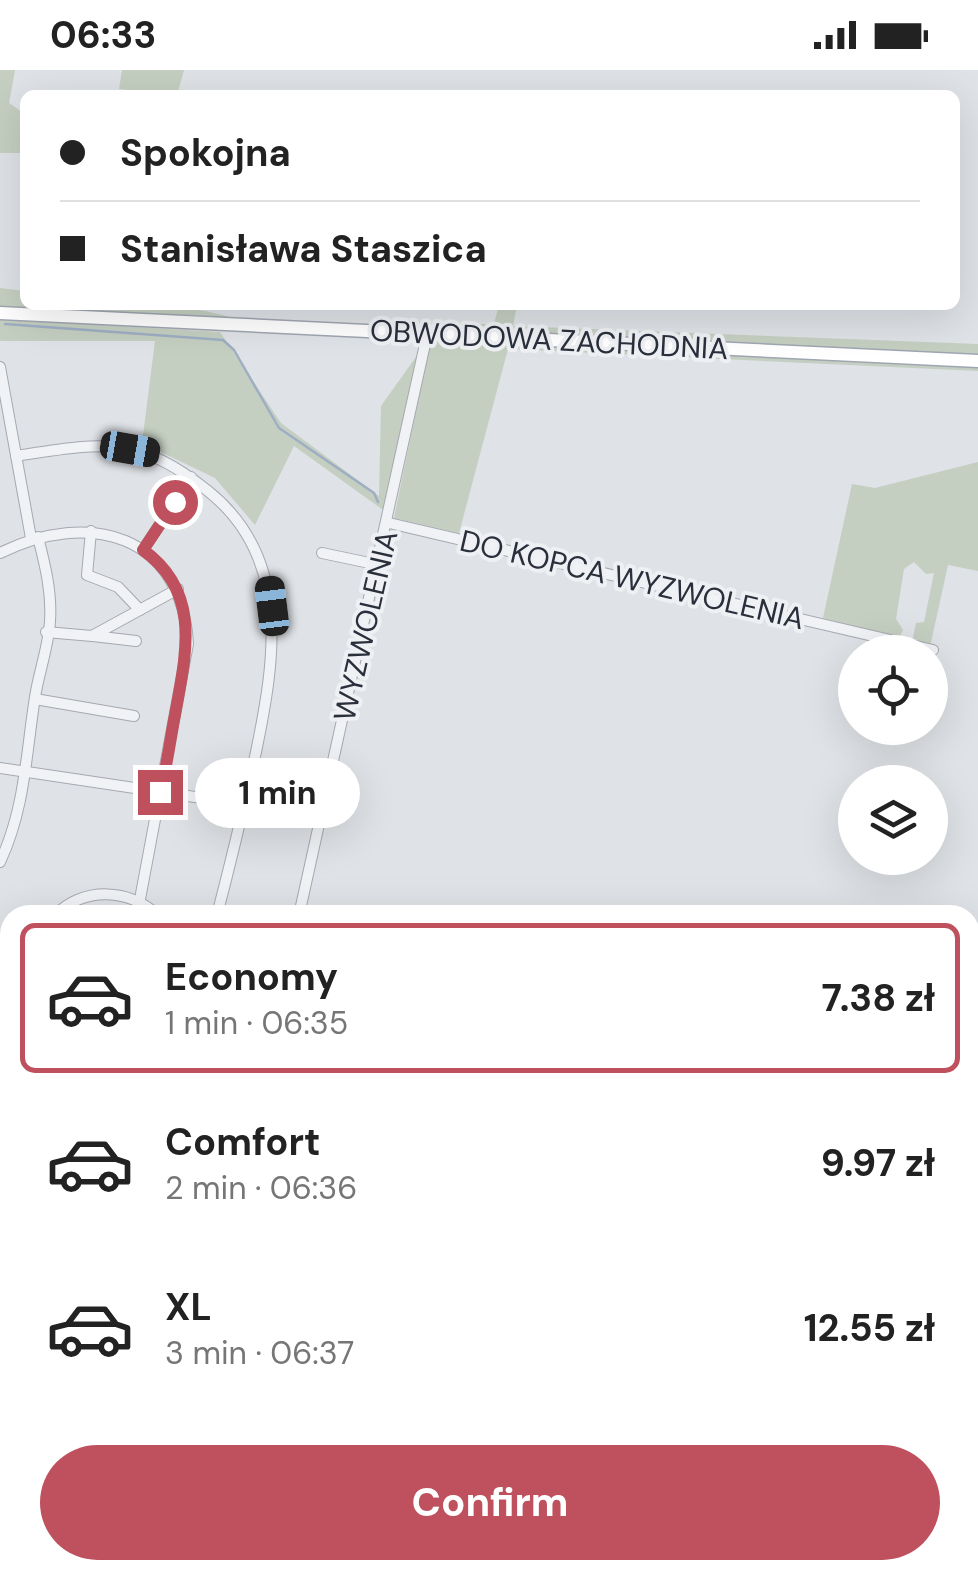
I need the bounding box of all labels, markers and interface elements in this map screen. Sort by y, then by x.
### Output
text: 06:33 [50,10,156,60]
text: Spokojna [120,128,291,178]
text: Stanisława Staszica [120,224,487,274]
street label: OBWODOWA ZACHODNIA [369,311,729,368]
car [98,429,162,469]
route start [153,480,198,525]
street label: DO KOPCA WYZWOLENIA [456,521,808,638]
street label: WYZWOLENIA [325,527,406,725]
car [253,574,291,638]
map controls [838,635,948,875]
button: locate [838,635,948,745]
callout: 1 min [195,757,360,827]
button: layers [838,765,948,875]
route end [138,770,183,815]
text: 1 min [239,772,316,814]
text: Economy [165,952,338,1002]
icon: car [45,953,135,1043]
text: 7.38 zł [822,973,935,1023]
text: 1 min · 06:35 [165,1002,348,1044]
text: Comfort [165,1117,321,1167]
icon: car [45,1118,135,1208]
text: 9.97 zł [821,1138,935,1188]
text: 2 min · 06:36 [165,1167,357,1209]
text: XL [165,1282,212,1332]
icon: car [45,1283,135,1373]
text: 12.55 zł [804,1303,935,1353]
text: 3 min · 06:37 [165,1332,354,1374]
button: Confirm [40,1445,940,1560]

